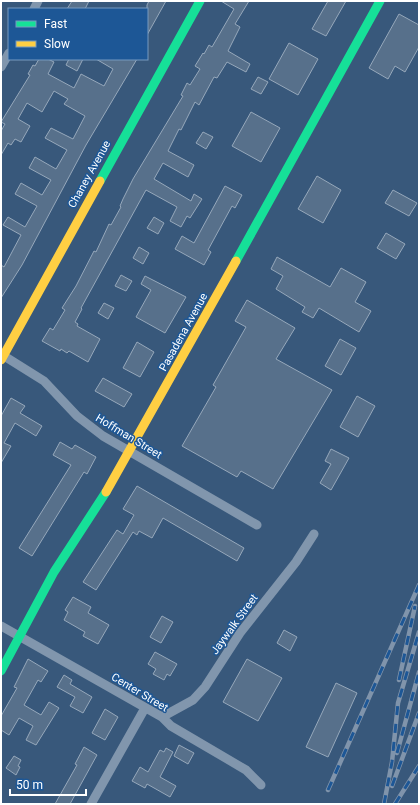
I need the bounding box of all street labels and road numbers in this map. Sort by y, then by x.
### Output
street label: Chaney Avenue [66,138,113,210]
street label: Pasadena Avenue [157,291,210,374]
street label: Hoffman Street [93,411,165,462]
street label: Jaywalk Street [208,591,261,657]
street label: Center Street [109,670,171,715]

